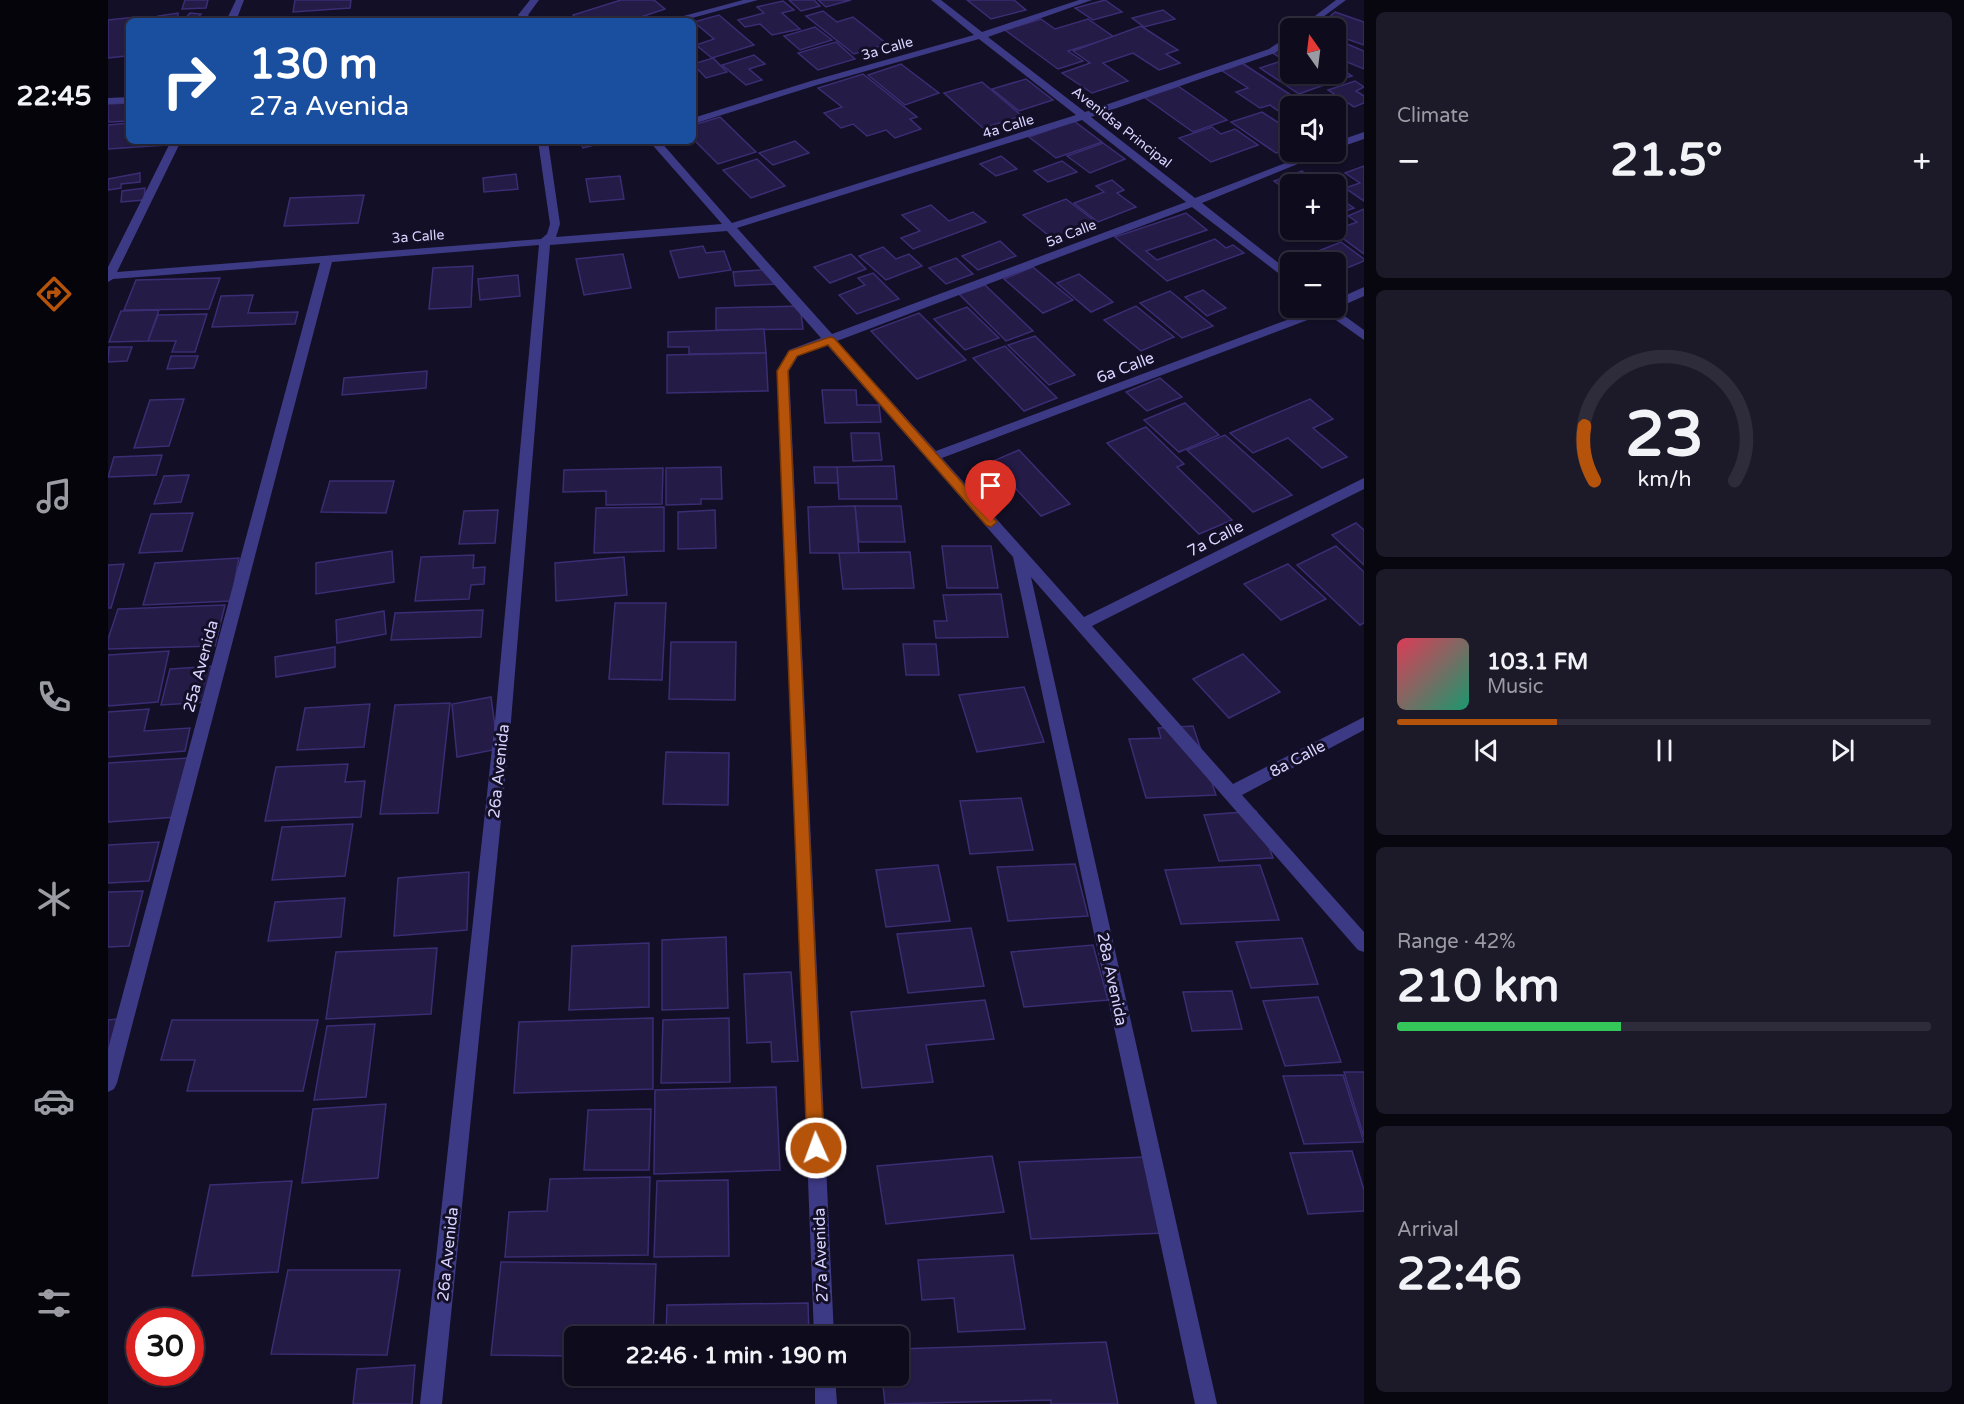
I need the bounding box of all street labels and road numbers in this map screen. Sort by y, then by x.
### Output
street label: 3a Calle [859,33,915,64]
street label: Avenidsa Principal [1068,83,1175,172]
street label: 4a Calle [980,111,1036,142]
street label: 5a Calle [1043,216,1099,251]
street label: 3a Calle [391,226,445,247]
street label: 6a Calle [1094,348,1157,388]
street label: 7a Calle [1184,516,1247,561]
street label: 25a Avenida [179,618,223,715]
street label: 26a Avenida [484,723,514,819]
street label: 8a Calle [1266,736,1329,782]
street label: 28a Avenida [1092,931,1132,1028]
street label: 26a Avenida [433,1206,463,1302]
street label: 27a Avenida [809,1207,833,1303]

